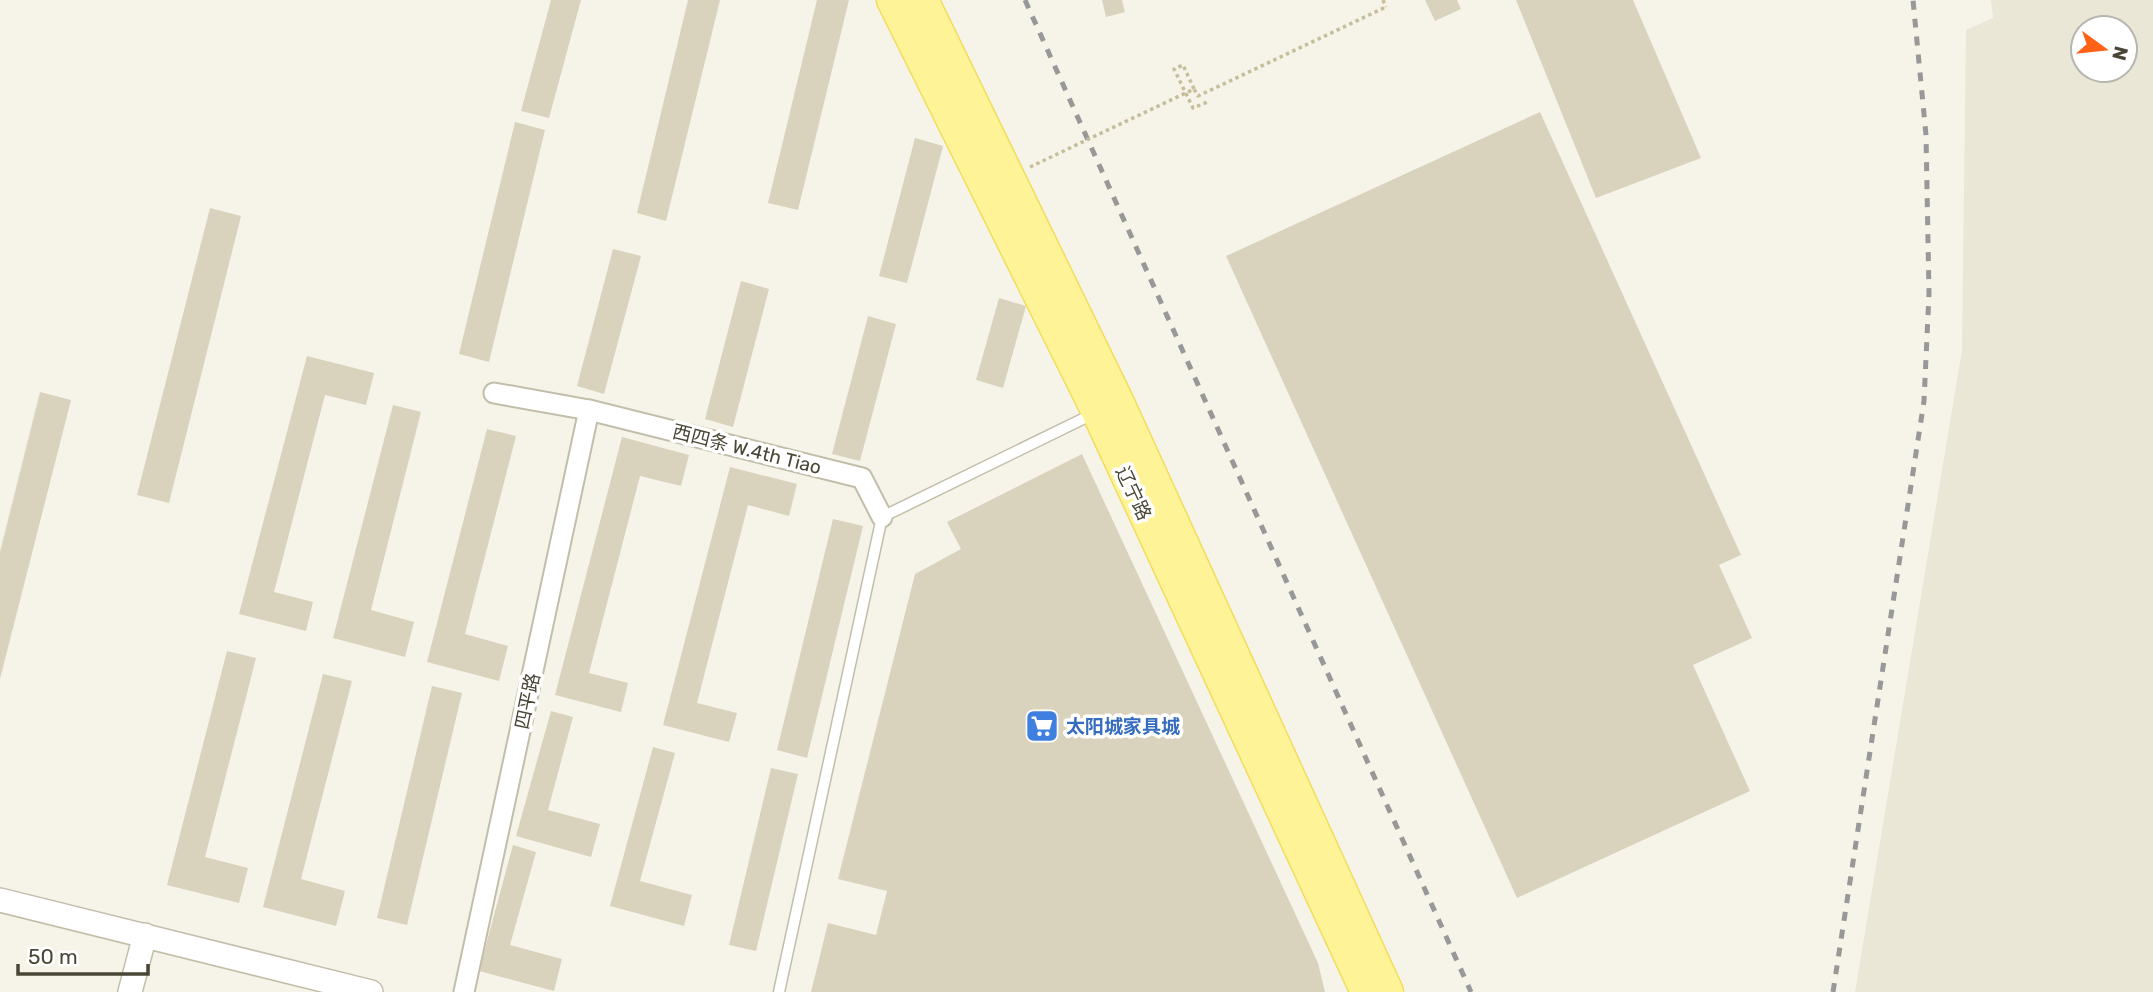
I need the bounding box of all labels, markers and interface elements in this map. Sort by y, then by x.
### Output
north arrow [2069,14,2139,84]
text: N [2107,44,2133,63]
street label: 西四条 W.4th Tiao [670,420,824,479]
street label: 辽宁路 [1111,463,1156,524]
street label: 四平路 [510,671,545,731]
supermarket icon: 太阳城家具城 [1023,707,1061,745]
place label: 太阳城家具城 [1066,715,1180,738]
scale bar [18,932,147,976]
text: 50 m [28,944,78,969]

